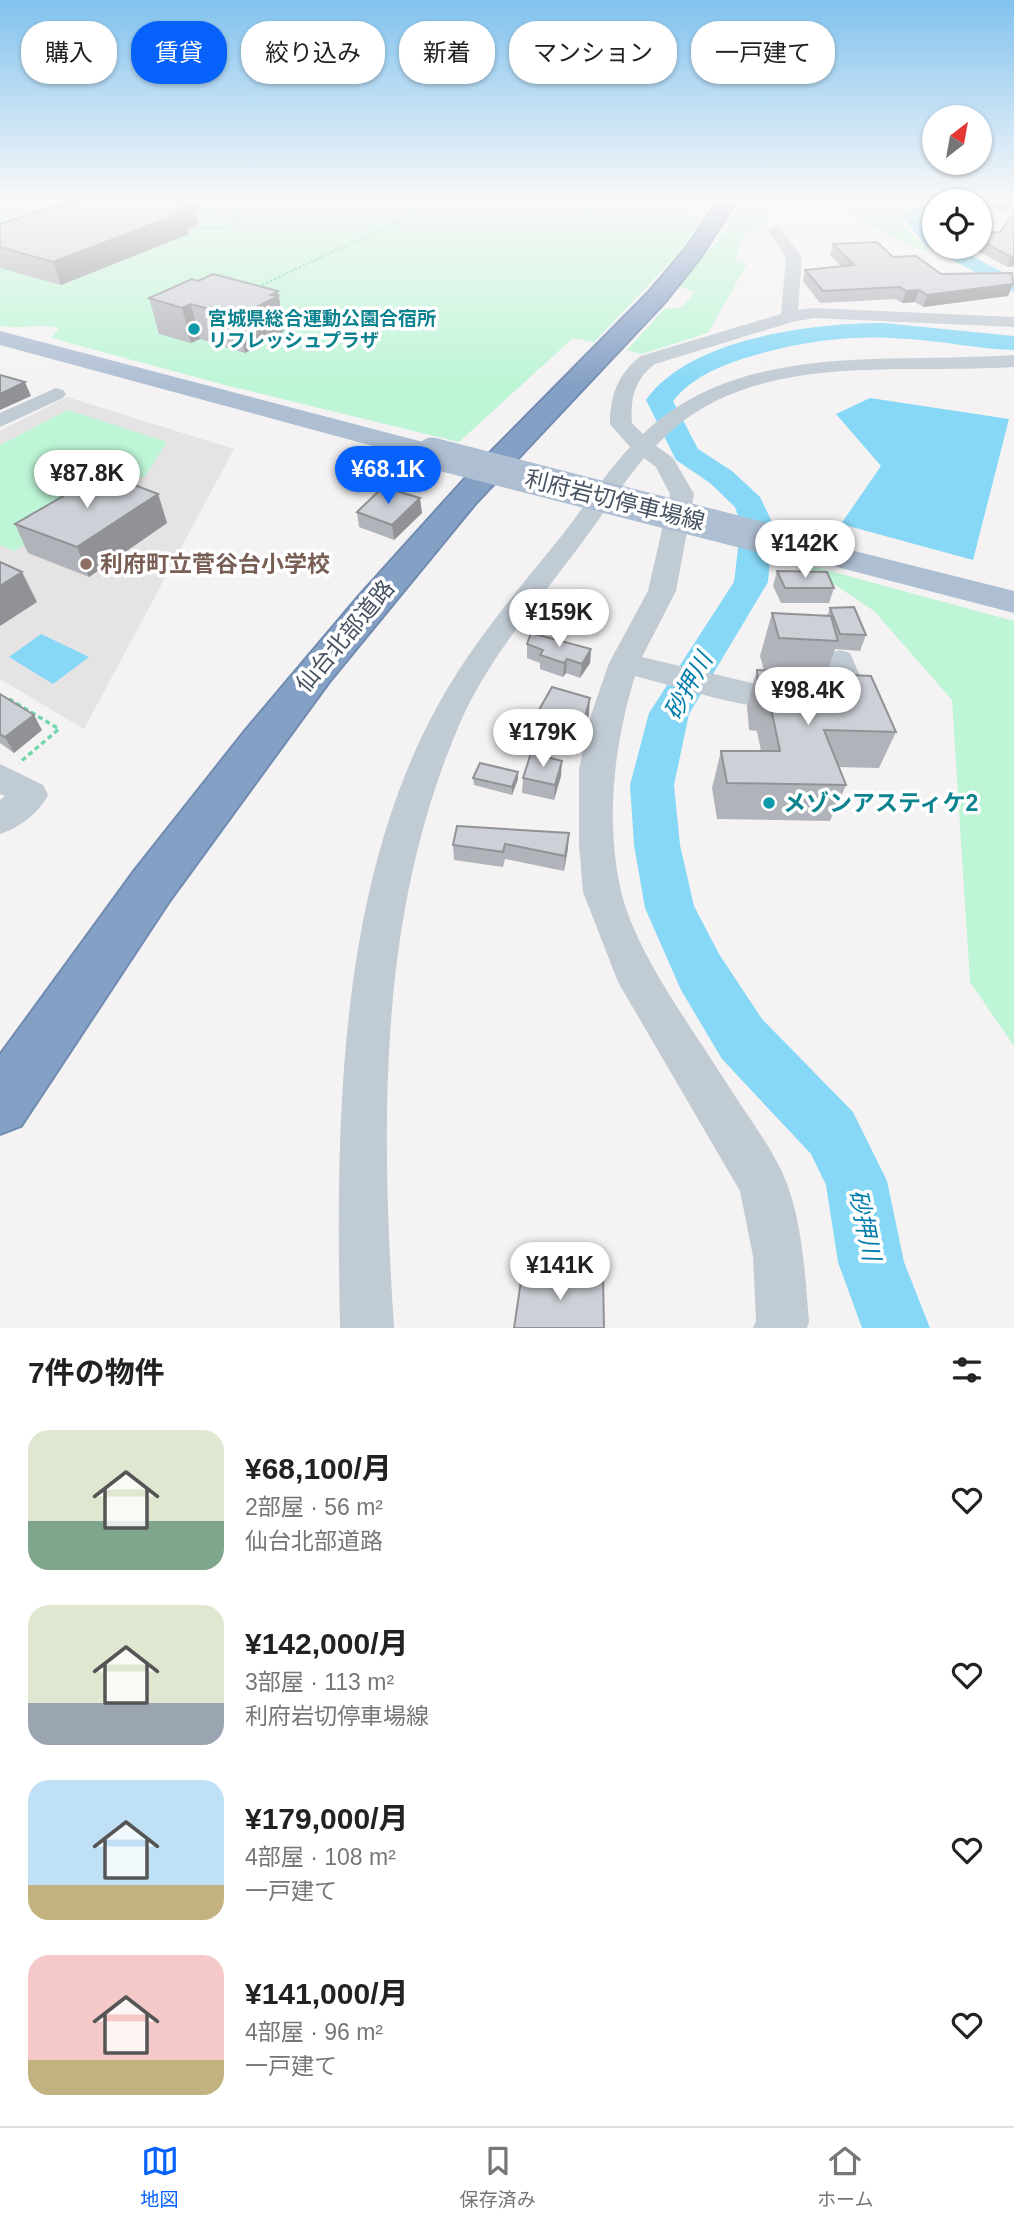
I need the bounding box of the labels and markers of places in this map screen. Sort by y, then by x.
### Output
place label: 宮城県総合運動公園合宿所 リフレッシュプラザ [208,308,436,351]
marker: 宮城県総合運動公園合宿所 リフレッシュプラザ [186,321,202,337]
pin: ¥68.1K [331,447,445,506]
pin: ¥87.8K [30,450,144,510]
pin: ¥142K [756,520,854,580]
place label: 利府町立菅谷台小学校 [100,551,330,577]
marker: 利府町立菅谷台小学校 [78,556,94,572]
pin: ¥159K [510,590,608,649]
pin: ¥98.4K [751,668,865,727]
pin: ¥179K [494,710,592,769]
place label: メゾンアスティケ2 [783,790,978,816]
marker: メゾンアスティケ2 [761,795,777,811]
pin: ¥141K [511,1242,609,1302]

